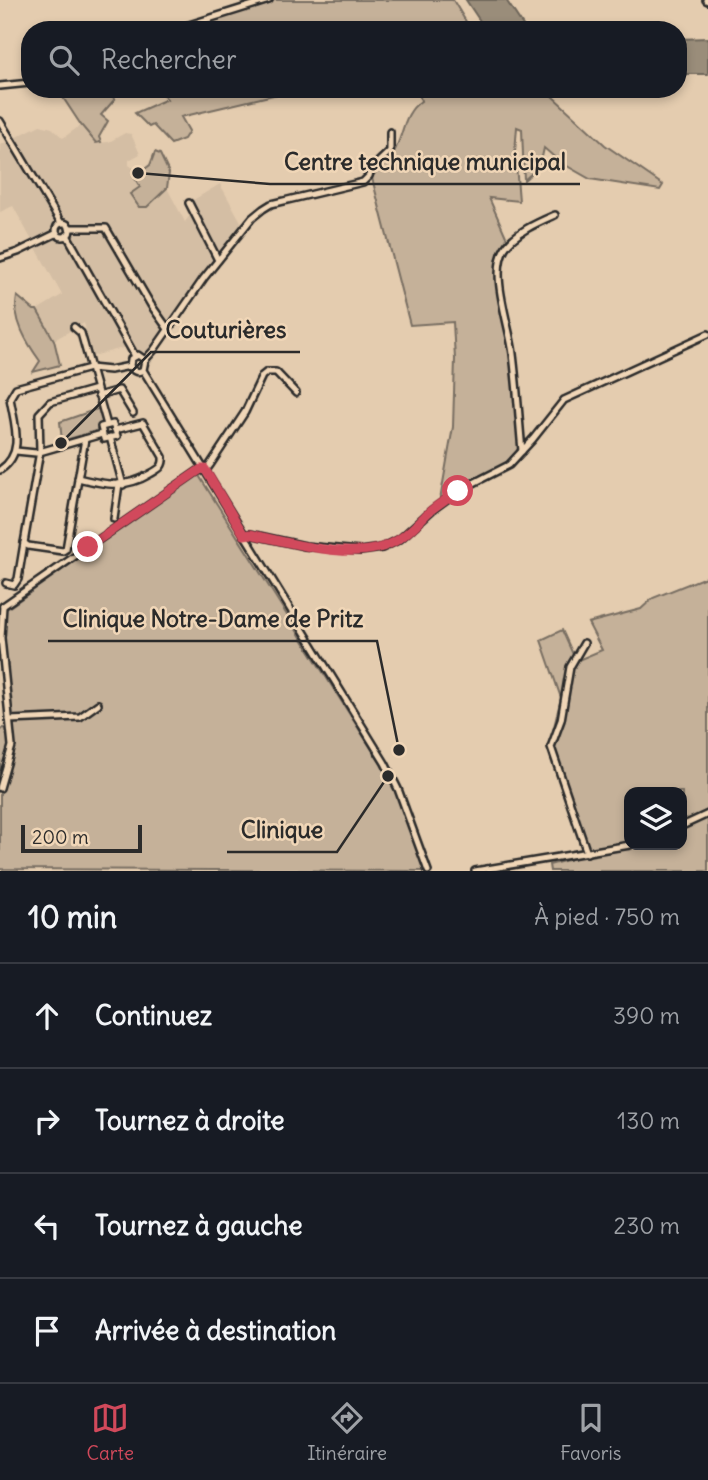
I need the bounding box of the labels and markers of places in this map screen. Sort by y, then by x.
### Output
callout: Centre technique municipal [270,140,580,184]
callout: Couturières [151,308,300,352]
callout: Clinique Notre-Dame de Pritz [48,597,377,641]
callout: Clinique [227,808,337,852]

